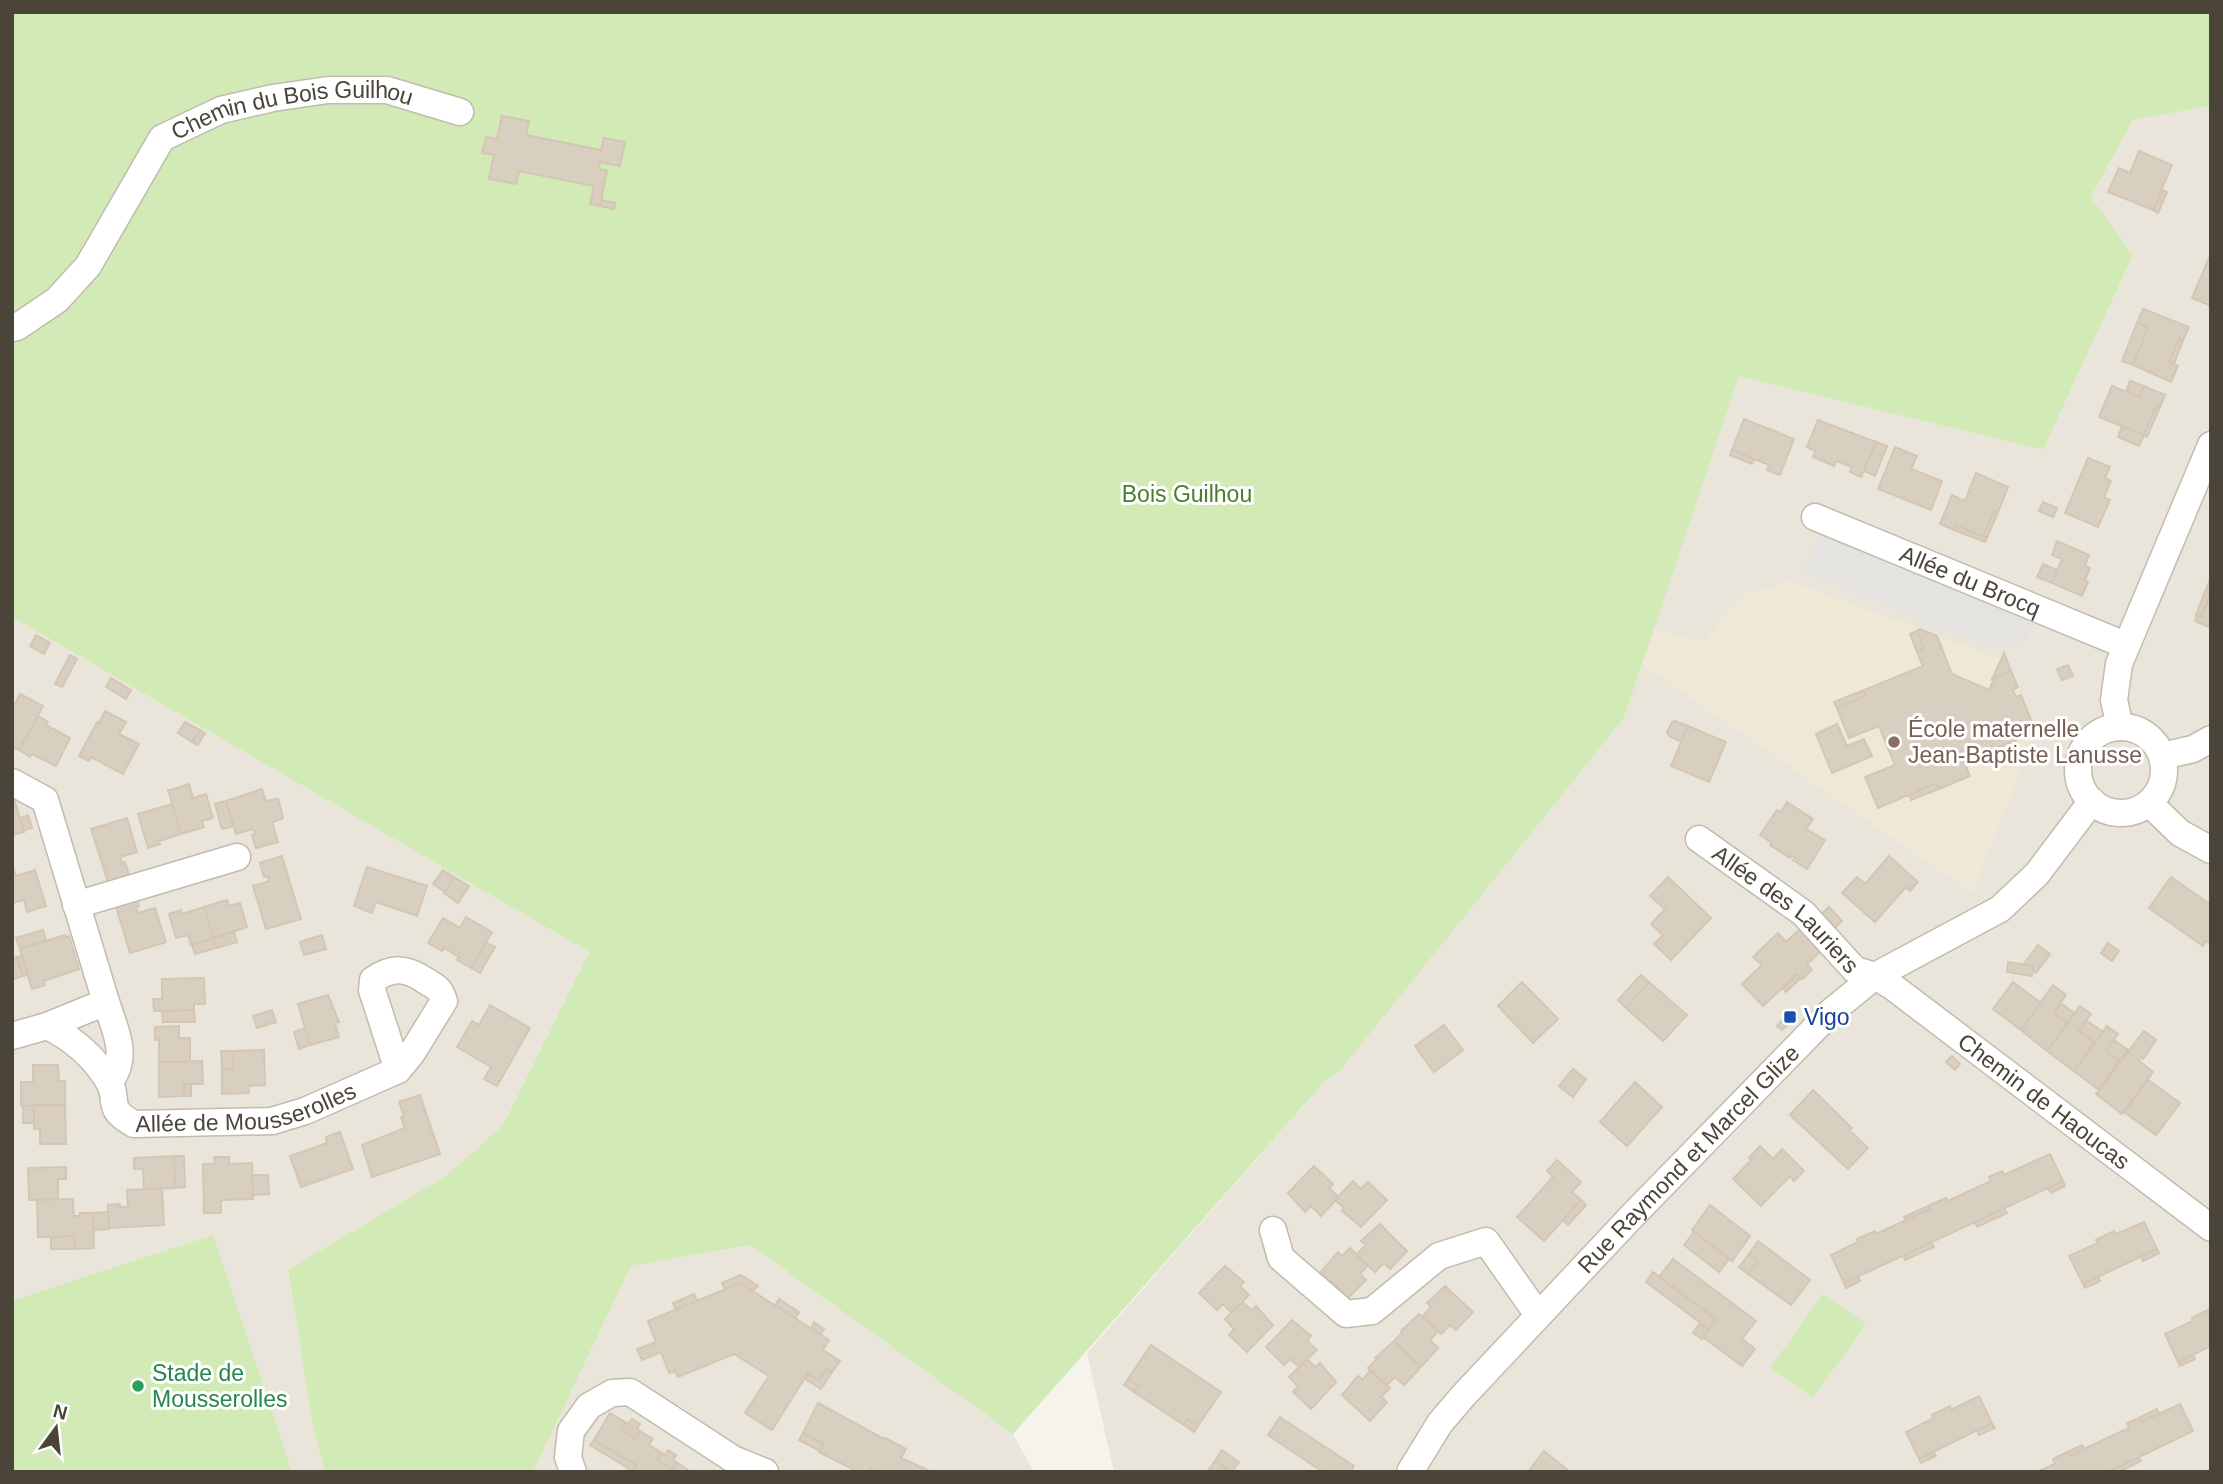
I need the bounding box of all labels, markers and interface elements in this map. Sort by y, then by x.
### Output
street label: Chemin du Bois Guilhou [167,77,416,145]
park label: Bois Guilhou [1122,481,1252,507]
street label: Allée du Brocq [1896,541,2044,622]
place label: École maternelle Jean-Baptiste Lanusse [1908,716,2142,768]
marker: École maternelle Jean-Baptiste Lanusse [1886,734,1902,750]
street label: Allée des Lauriers [1708,840,1864,978]
place label: Vigo [1804,1004,1850,1030]
marker: Vigo [1782,1009,1798,1025]
street label: Chemin de Haoucas [1953,1028,2135,1175]
street label: Rue Raymond et Marcel Glize [1572,1040,1804,1278]
street label: Allée de Mousserolles [135,1077,360,1137]
place label: Stade de Mousserolles [152,1360,288,1412]
marker: Stade de Mousserolles [130,1378,146,1394]
north arrow [21,1393,91,1463]
text: N [51,1400,70,1424]

